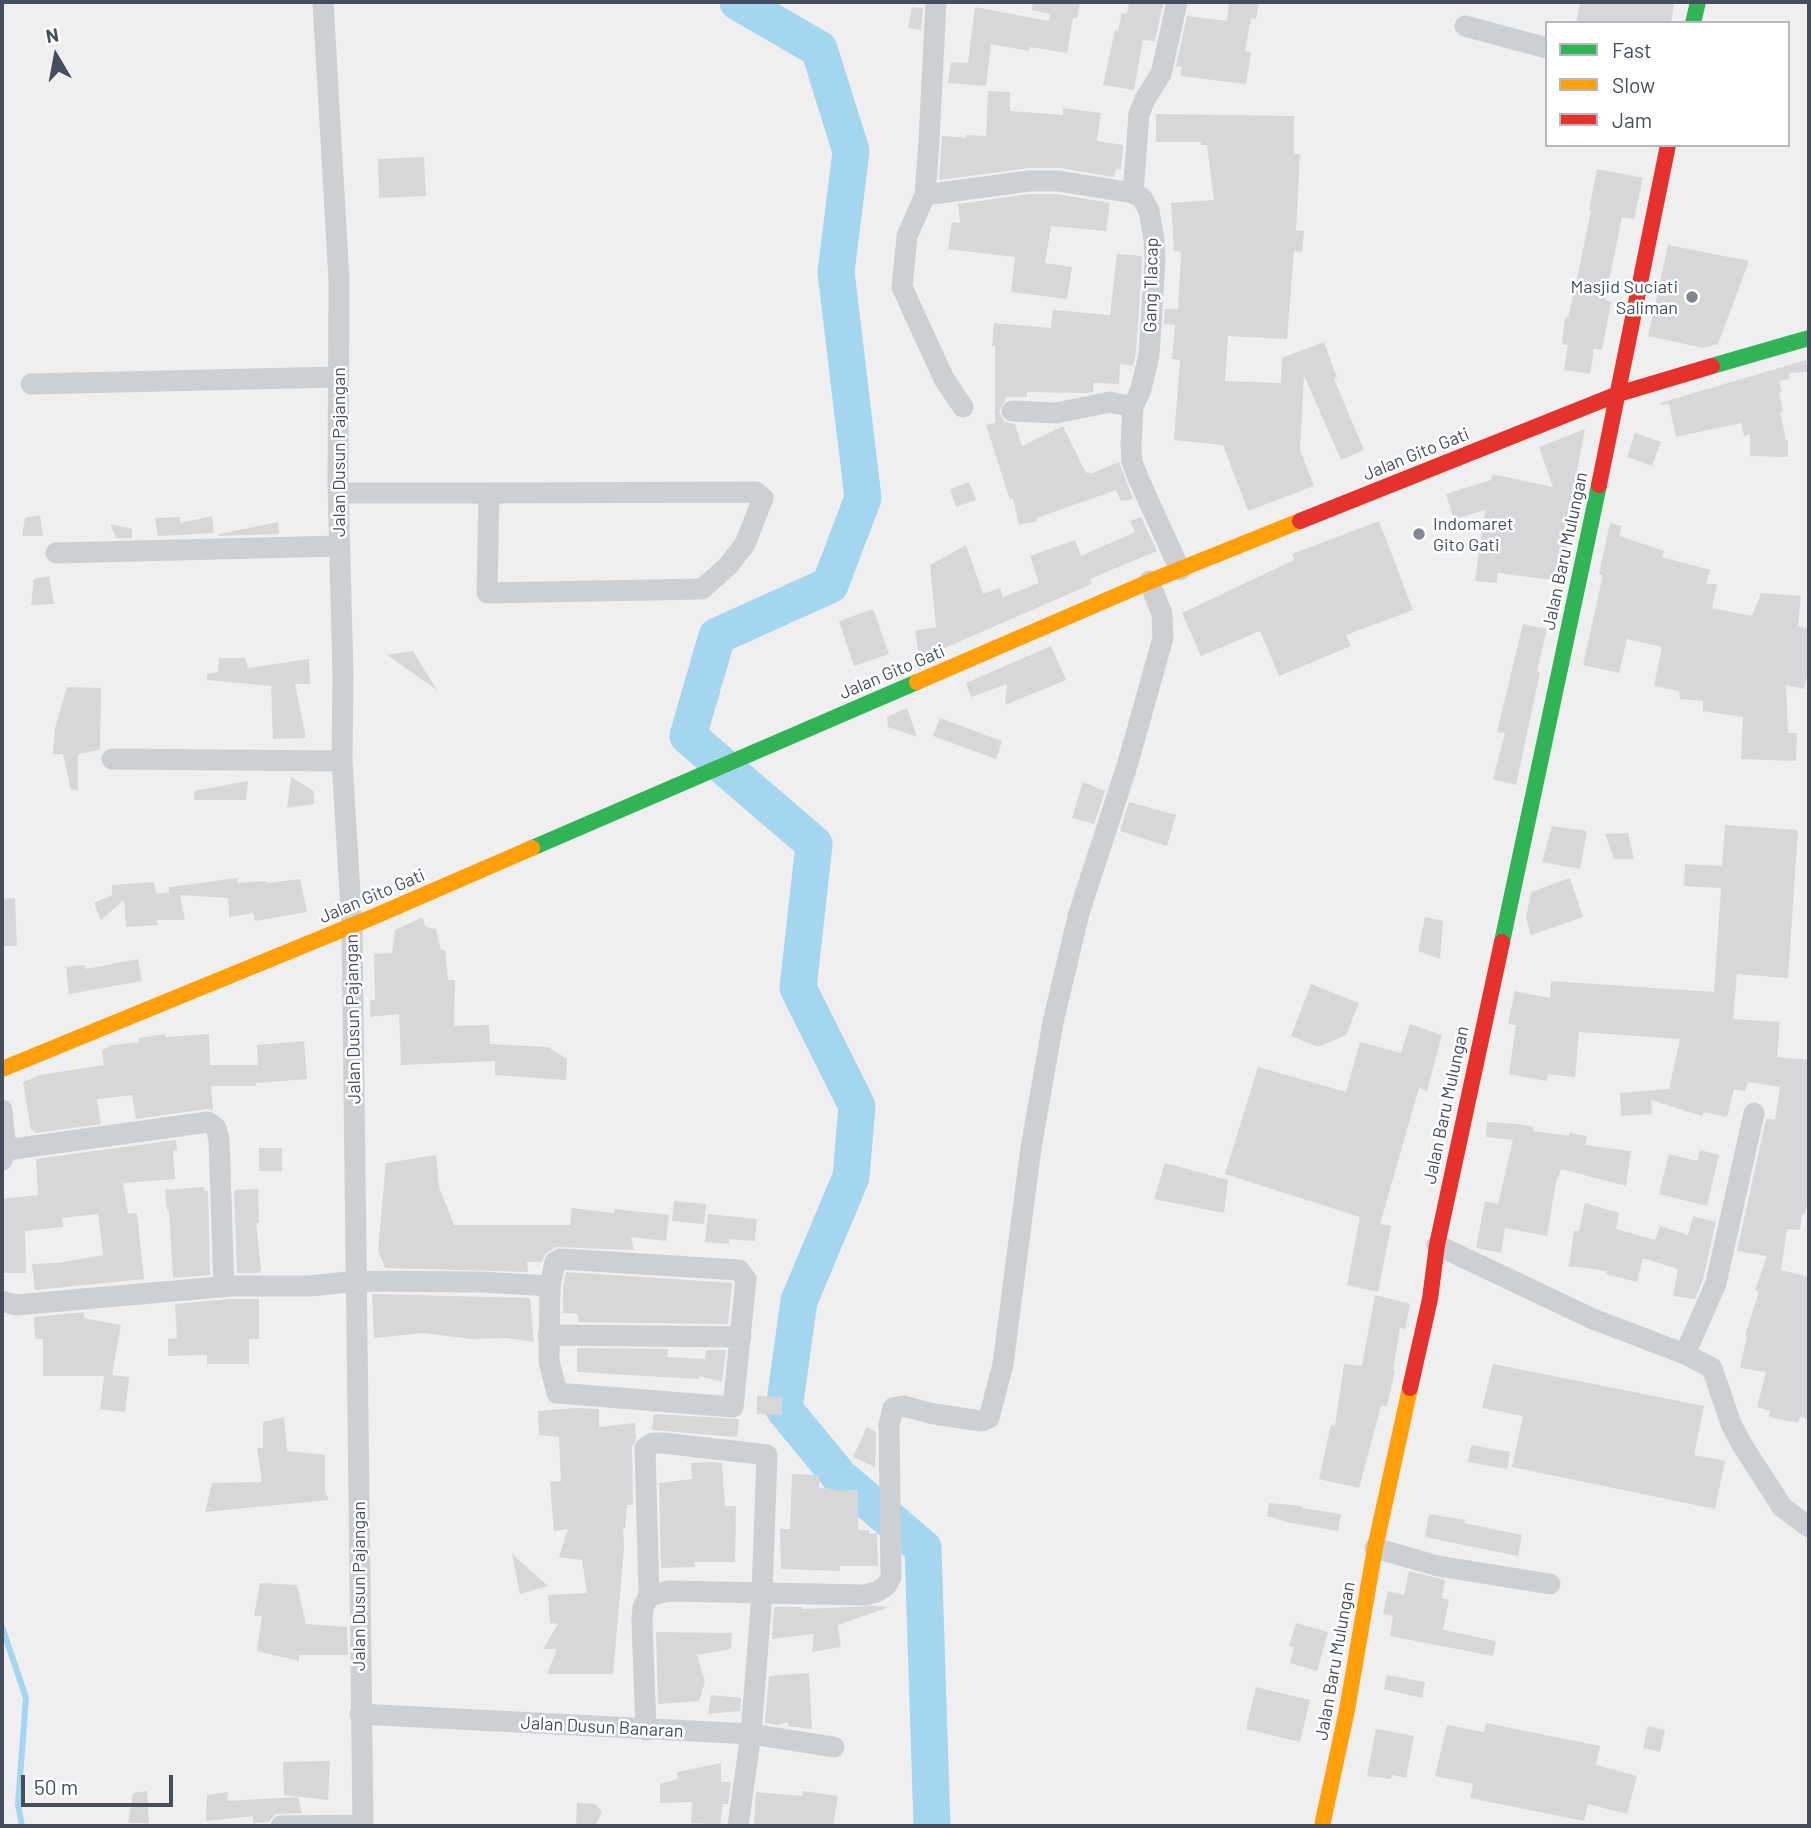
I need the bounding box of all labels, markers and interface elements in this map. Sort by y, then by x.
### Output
north arrow [21,21,91,91]
legend [1545,21,1790,147]
text: N [44,22,60,47]
text: Fast [1612,37,1652,62]
text: Slow [1612,72,1655,97]
text: Jam [1612,107,1652,132]
street label: Gang Tlacap [1139,237,1163,333]
place label: Masjid Suciati Saliman [1570,276,1678,318]
marker: Masjid Suciati Saliman [1684,289,1700,305]
street label: Jalan Dusun Pajangan [328,367,350,537]
street label: Jalan Gito Gati [1360,423,1472,485]
street label: Jalan Baru Mulungan [1538,470,1592,632]
place label: Indomaret Gito Gati [1433,513,1513,556]
marker: Indomaret Gito Gati [1411,526,1427,542]
street label: Jalan Gito Gati [836,640,948,704]
street label: Jalan Gito Gati [316,864,428,928]
street label: Jalan Dusun Pajangan [341,934,365,1104]
street label: Jalan Baru Mulungan [1419,1024,1473,1186]
street label: Jalan Dusun Pajangan [348,1501,370,1671]
street label: Jalan Baru Mulungan [1310,1580,1360,1742]
street label: Jalan Dusun Banaran [520,1712,684,1742]
scale bar [24,1762,177,1806]
text: 50 m [34,1774,78,1799]

